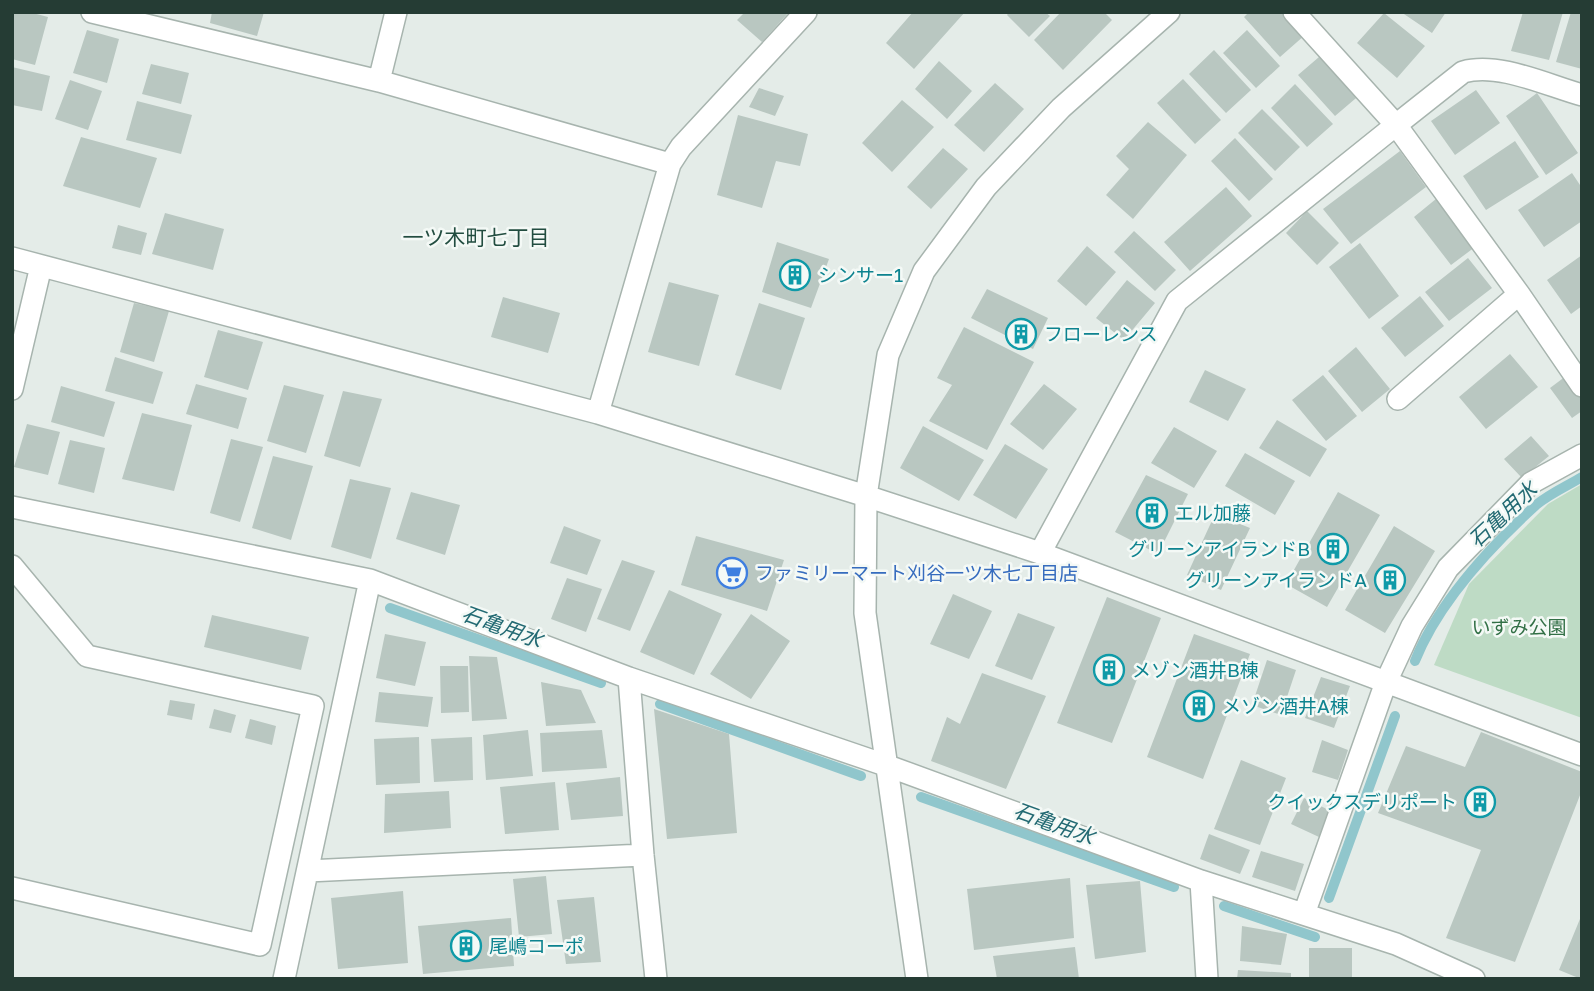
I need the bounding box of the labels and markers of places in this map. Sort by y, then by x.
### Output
building icon: シンサー1 [778,258,812,292]
place label: シンサー1 [818,263,903,286]
building icon: フローレンス [1004,317,1038,351]
place label: フローレンス [1044,322,1158,345]
building icon: エル加藤 [1135,496,1169,530]
place label: エル加藤 [1175,501,1251,524]
building icon: グリーンアイランドB [1316,532,1350,566]
place label: グリーンアイランドB [1128,537,1310,560]
supermarket icon: ファミリーマート刈谷一ツ木七丁目店 [715,556,749,590]
place label: ファミリーマート刈谷一ツ木七丁目店 [755,561,1078,584]
building icon: グリーンアイランドA [1373,563,1407,597]
place label: グリーンアイランドA [1185,568,1367,591]
building icon: メゾン酒井B棟 [1092,653,1126,687]
place label: メゾン酒井B棟 [1132,658,1259,681]
building icon: メゾン酒井A棟 [1182,689,1216,723]
place label: メゾン酒井A棟 [1222,694,1349,717]
building icon: クイックスデリポート [1463,785,1497,819]
place label: クイックスデリポート [1268,790,1457,813]
building icon: 尾嶋コーポ [449,929,483,963]
place label: 尾嶋コーポ [489,934,584,957]

